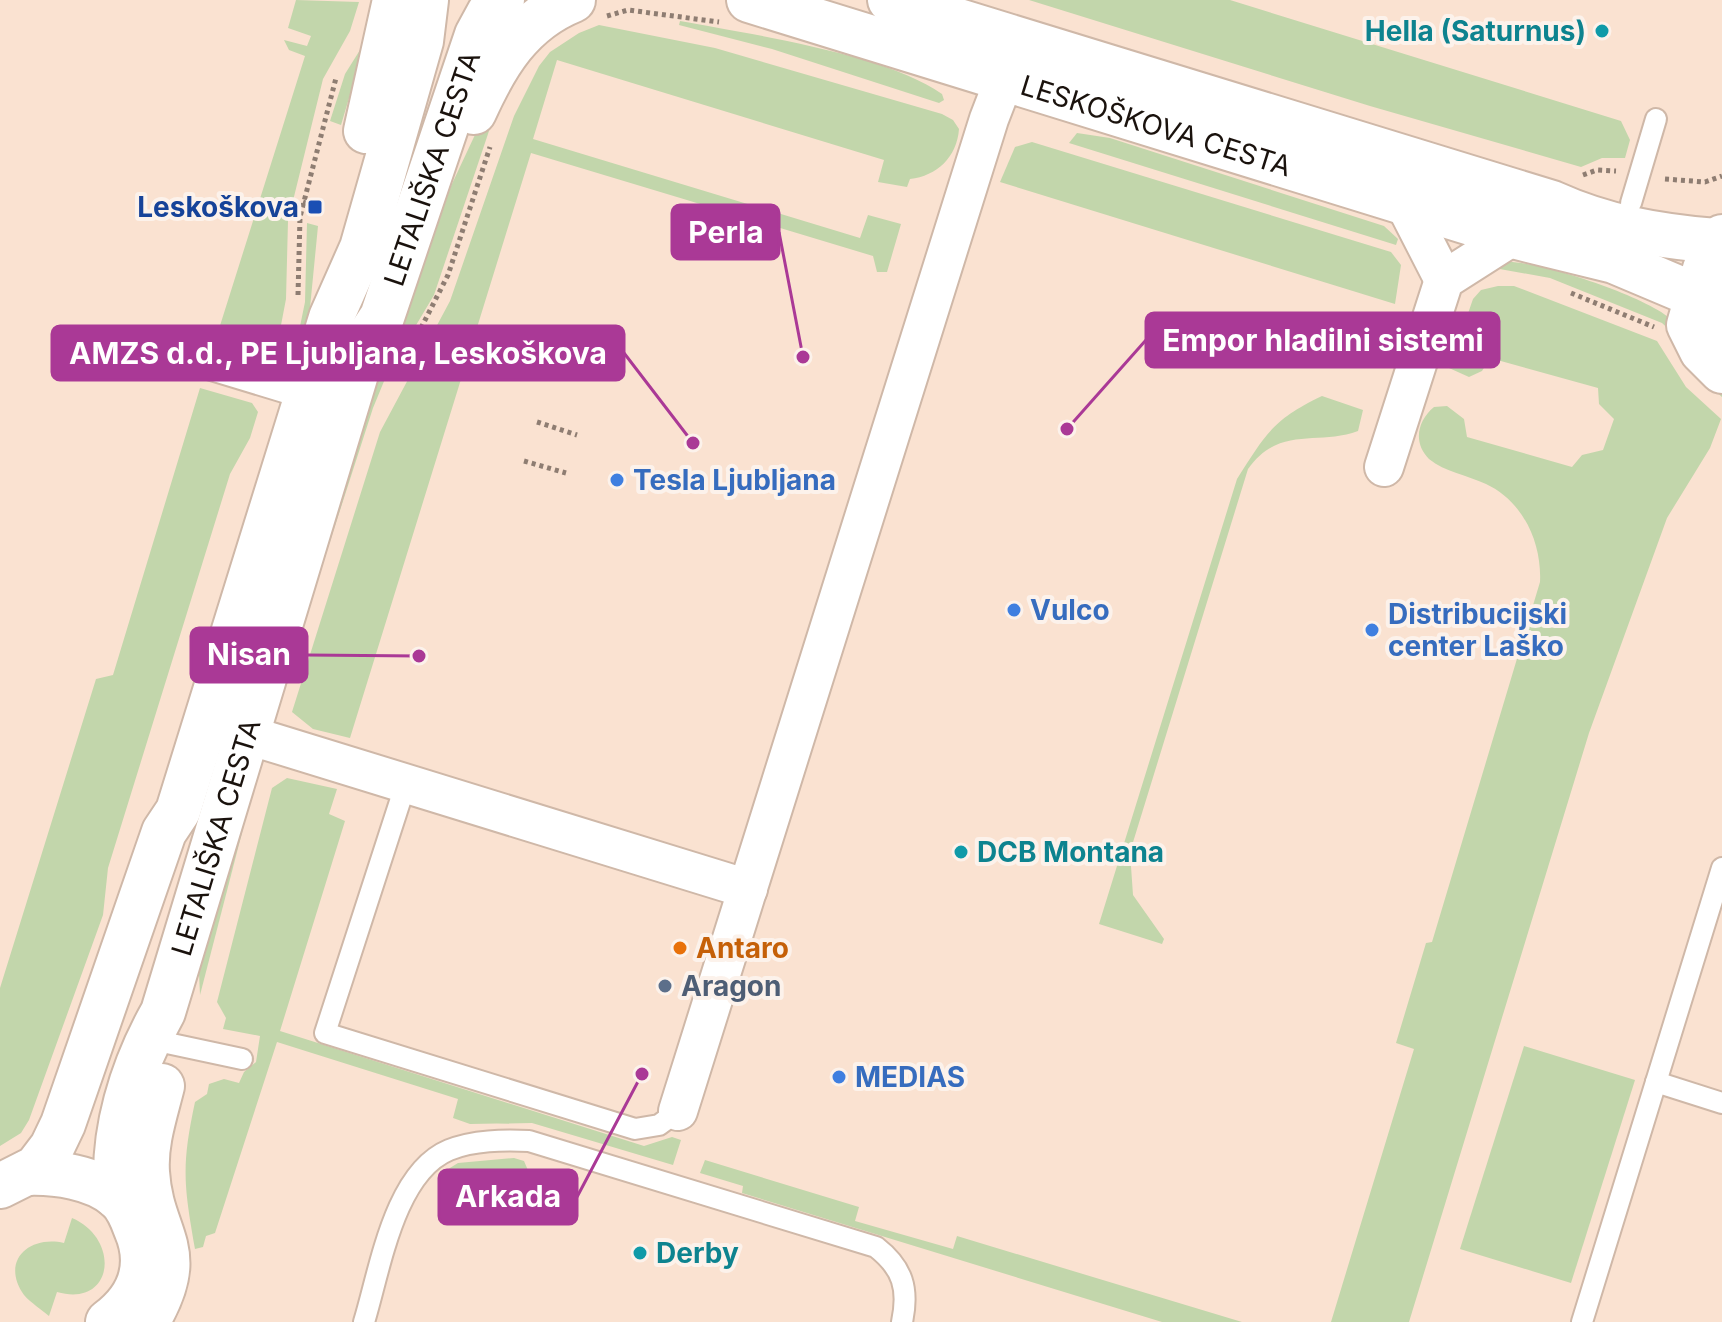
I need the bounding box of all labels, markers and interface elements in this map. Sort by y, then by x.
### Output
place label: Hella (Saturnus) [1365,14,1586,48]
marker: Hella (Saturnus) [1593,22,1611,40]
street label: LETALIŠKA CESTA [377,47,487,290]
street label: LESKOŠKOVA CESTA [1017,68,1295,183]
place label: Leskoškova [137,190,299,224]
marker: Leskoškova [306,198,324,216]
callout: Perla [672,205,779,259]
text: Perla [688,214,764,250]
callout: Empor hladilni sistemi [1146,313,1499,367]
text: Empor hladilni sistemi [1162,322,1484,358]
callout: AMZS d.d., PE Ljubljana, Leskoškova [52,326,624,380]
text: AMZS d.d., PE Ljubljana, Leskoškova [69,335,607,371]
place label: Tesla Ljubljana [633,463,836,497]
marker: Tesla Ljubljana [608,471,626,489]
place label: Vulco [1030,593,1110,627]
place label: Distribucijski center Laško [1388,597,1567,663]
marker: Vulco [1005,601,1023,619]
marker: Distribucijski center Laško [1363,621,1381,639]
callout: Nisan [191,628,307,682]
text: Nisan [207,636,291,672]
street label: LETALIŠKA CESTA [164,715,268,960]
place label: DCB Montana [977,835,1164,869]
marker: DCB Montana [952,843,970,861]
place label: Antaro [696,931,789,965]
marker: Antaro [671,939,689,957]
place label: Aragon [681,969,781,1003]
marker: Aragon [656,977,674,995]
place label: MEDIAS [855,1060,965,1094]
marker: MEDIAS [830,1068,848,1086]
callout: Arkada [439,1170,577,1224]
text: Arkada [455,1178,561,1214]
place label: Derby [656,1236,739,1270]
marker: Derby [631,1244,649,1262]

